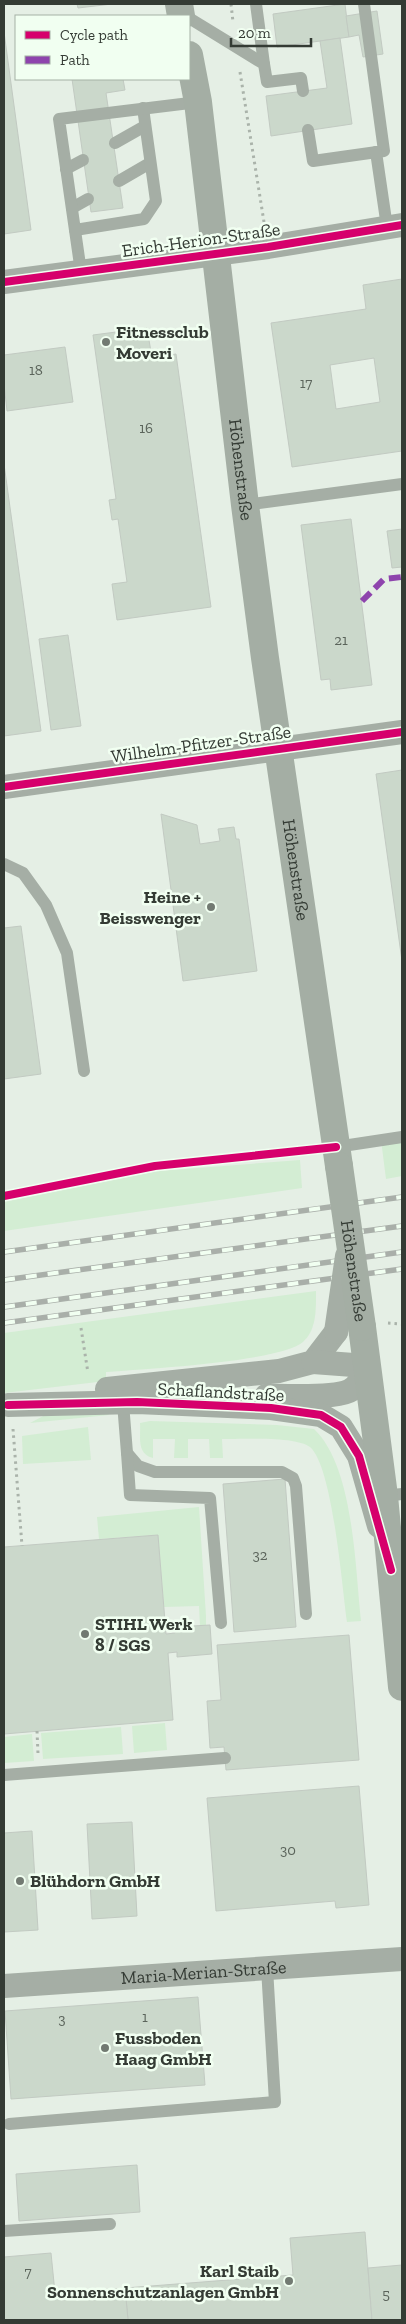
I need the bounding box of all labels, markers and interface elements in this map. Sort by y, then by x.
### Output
legend [15,15,190,80]
scale bar [231,15,311,47]
text: 20 m [238,24,271,42]
text: Cycle path [60,26,129,44]
text: Path [60,51,90,69]
street label: Erich-Herion-Straße [120,218,282,262]
place label: Fitnessclub Moveri [116,321,209,364]
marker: Fitnessclub Moveri [100,336,112,348]
house number: 18 [29,361,43,379]
house number: 17 [300,374,312,392]
street label: Höhenstraße [224,418,258,522]
house number: 16 [139,419,153,437]
house number: 21 [334,631,348,649]
street label: Wilhelm-Pfitzer-Straße [110,720,292,768]
street label: Höhenstraße [278,818,314,922]
place label: Heine + Beisswenger [100,886,201,929]
marker: Heine + Beisswenger [205,901,217,913]
street label: Höhenstraße [336,1219,372,1323]
street label: Schaflandstraße [157,1378,285,1406]
house number: 32 [252,1546,268,1564]
place label: STIHL Werk 8 / SGS [95,1613,192,1656]
marker: STIHL Werk 8 / SGS [79,1628,91,1640]
house number: 30 [280,1841,296,1859]
place label: Blühdorn GmbH [30,1870,160,1892]
marker: Blühdorn GmbH [14,1875,26,1887]
street label: Maria-Merian-Straße [120,1956,287,1989]
house number: 1 [142,2008,148,2026]
house number: 3 [58,2010,66,2028]
place label: Fussboden Haag GmbH [115,2027,212,2070]
marker: Fussboden Haag GmbH [99,2042,111,2054]
place label: Karl Staib Sonnenschutzanlagen GmbH [47,2260,279,2303]
house number: 7 [24,2263,32,2281]
marker: Karl Staib Sonnenschutzanlagen GmbH [283,2275,295,2287]
house number: 5 [382,2285,390,2303]

